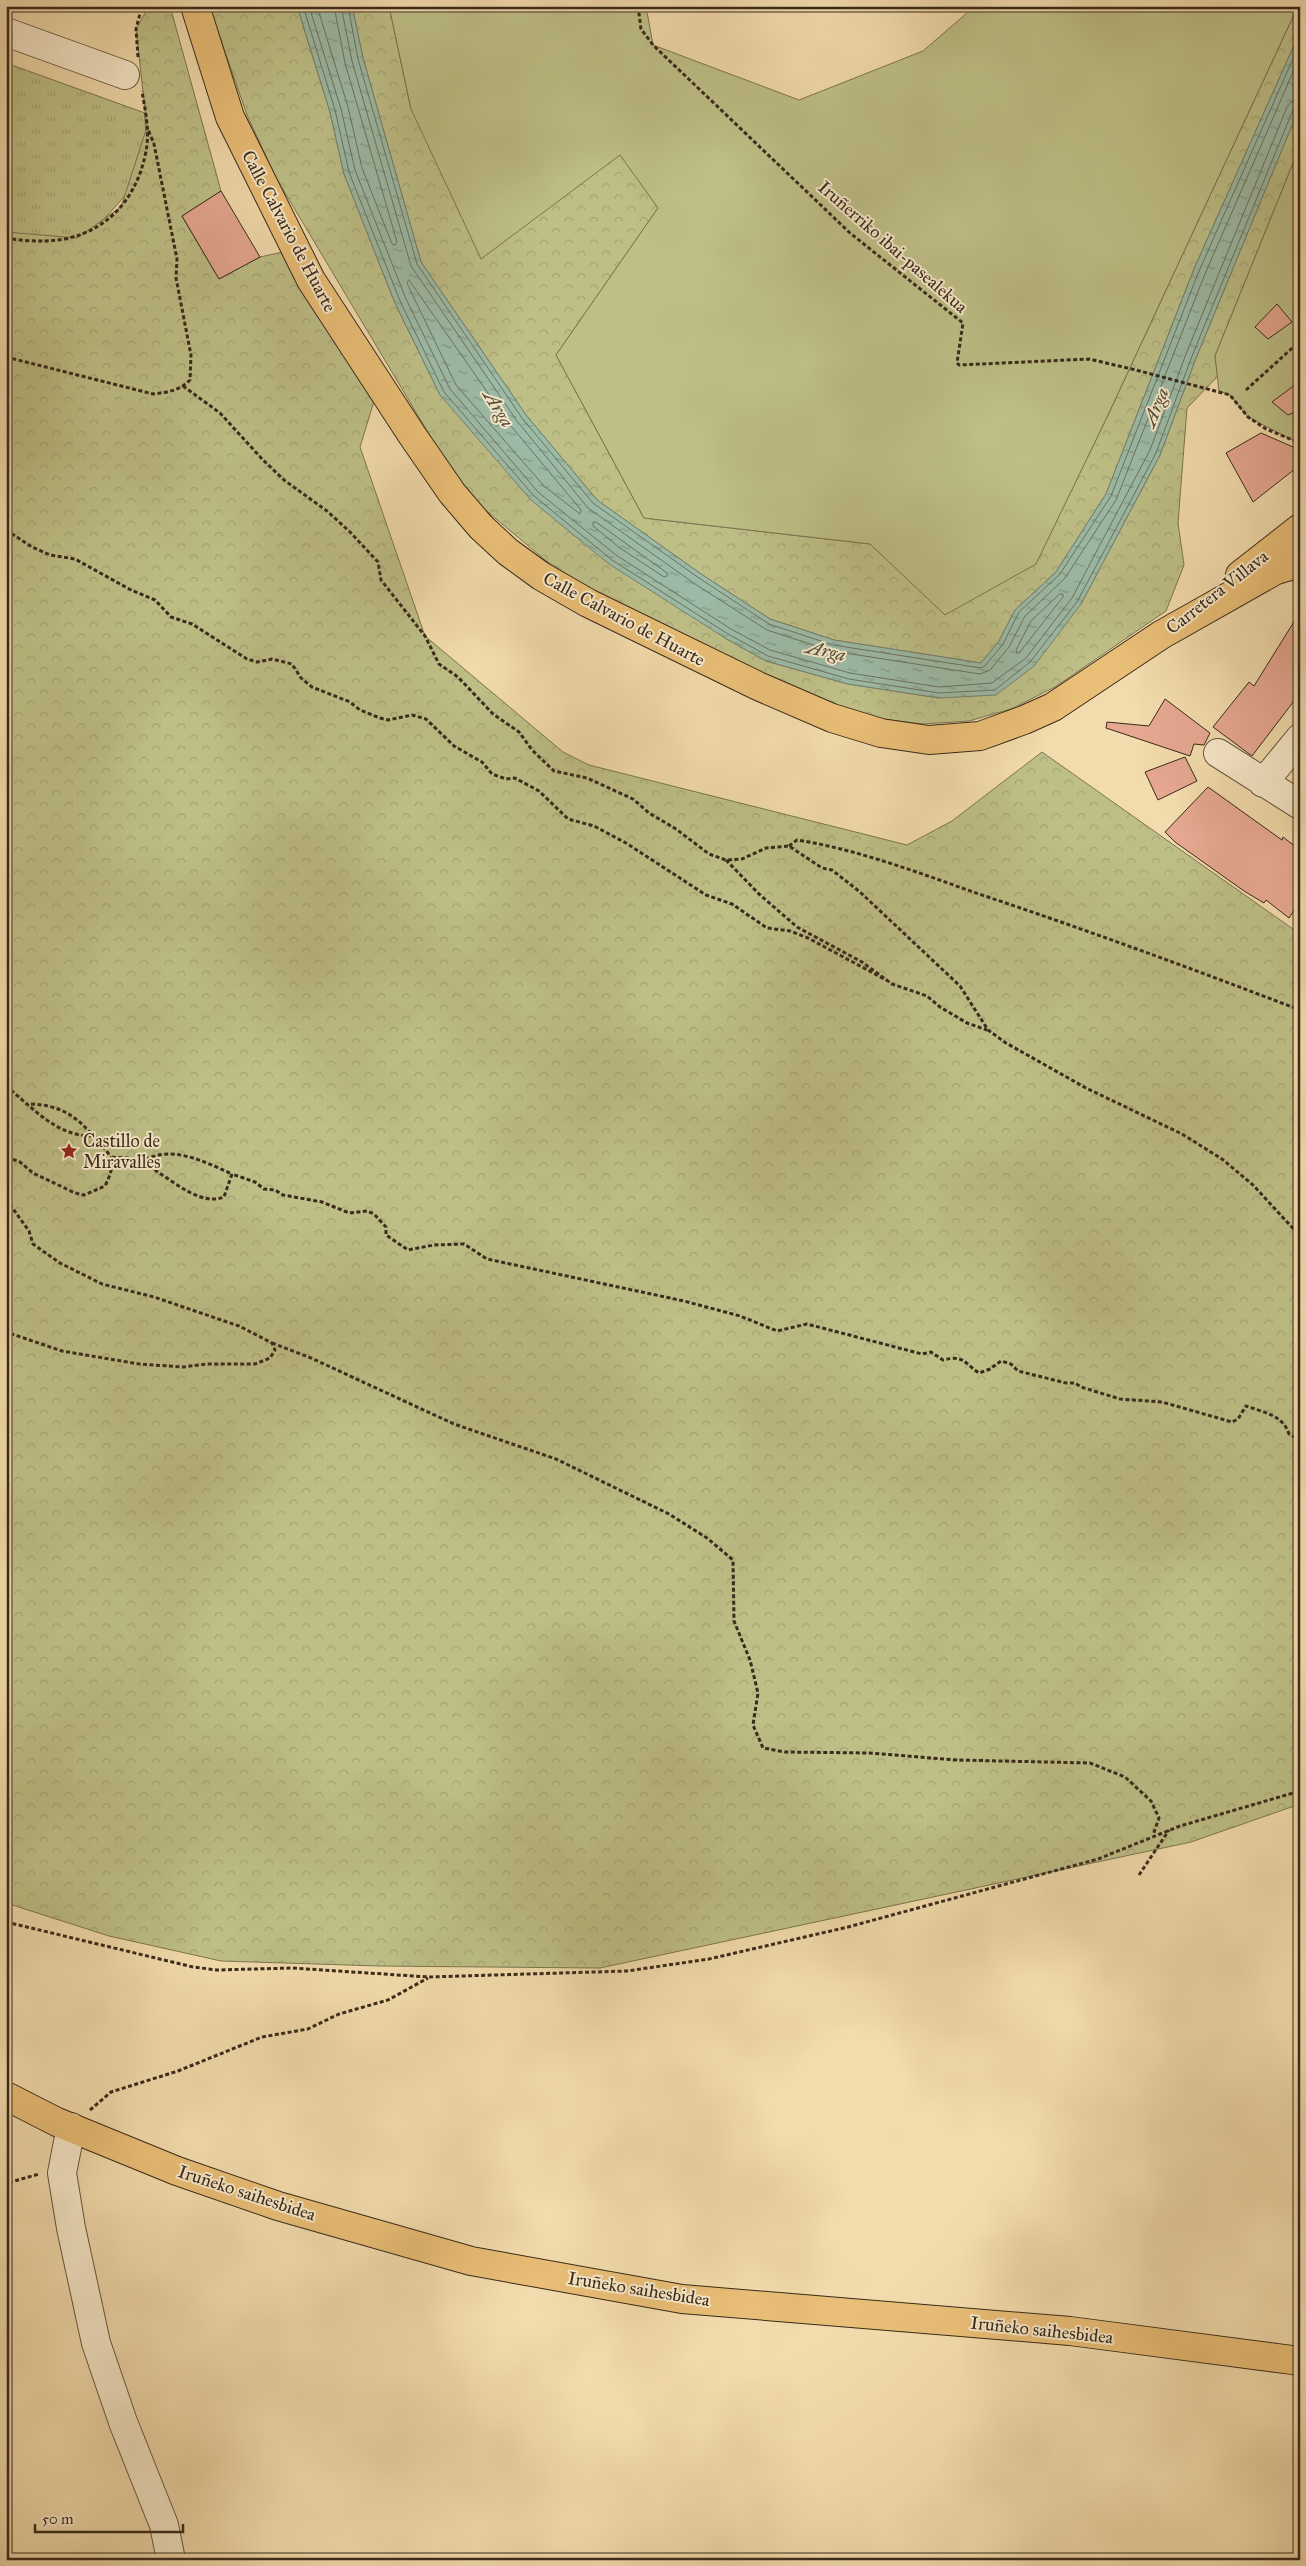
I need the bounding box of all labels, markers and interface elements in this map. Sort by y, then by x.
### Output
street label: Calle Calvario de Huarte [237,146,341,316]
street label: Iruñerriko ibai-pasealekua [814,176,972,318]
water label: Arga [477,383,519,431]
water label: Arga [1137,384,1174,432]
street label: Carretera Villava [1162,545,1273,639]
street label: Calle Calvario de Huarte [539,567,709,671]
water label: Arga [802,635,848,666]
place label: Castillo de Miravalles [83,1130,161,1173]
place icon: Castillo de Miravalles [59,1141,79,1161]
street label: Iruñeko saihesbidea [175,2160,319,2226]
street label: Iruñeko saihesbidea [566,2267,712,2311]
street label: Iruñeko saihesbidea [970,2312,1115,2348]
scale bar [35,2501,182,2533]
text: 50 m [42,2510,74,2528]

